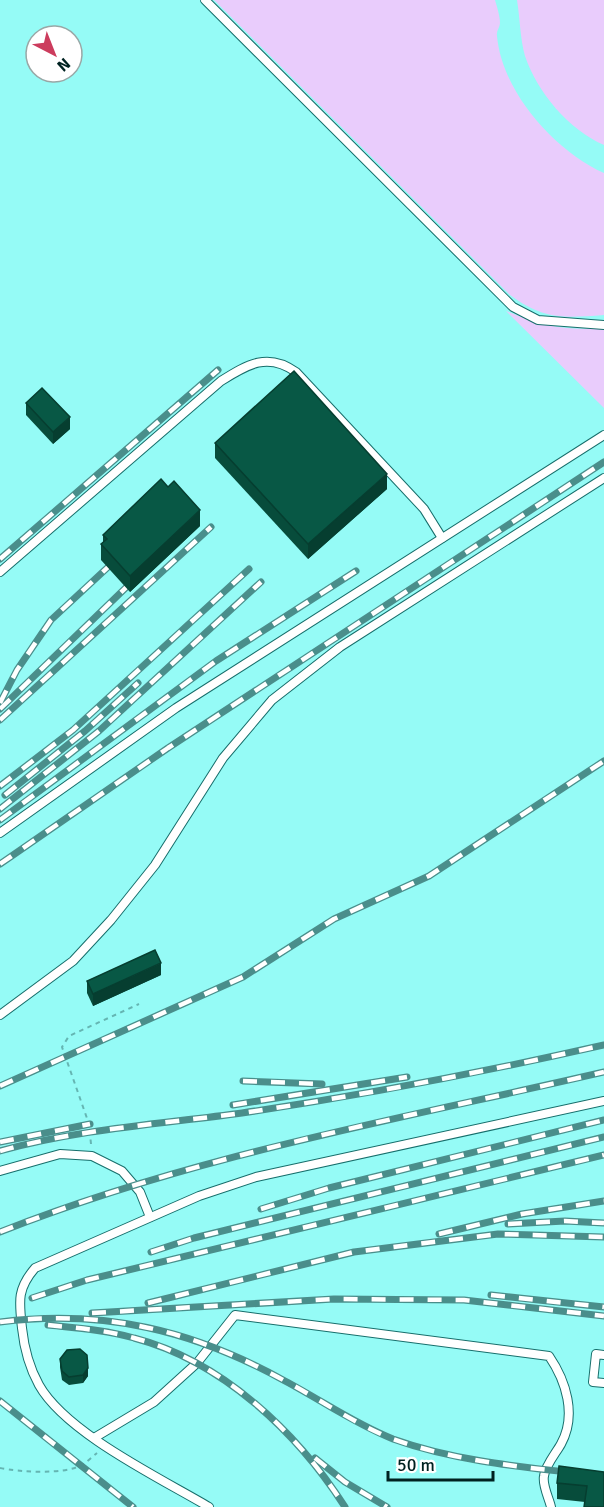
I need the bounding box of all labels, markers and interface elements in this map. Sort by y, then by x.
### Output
north arrow [24,24,84,84]
text: N [53,53,74,76]
scale bar [388,1444,493,1482]
text: 50 m [397,1454,435,1476]

